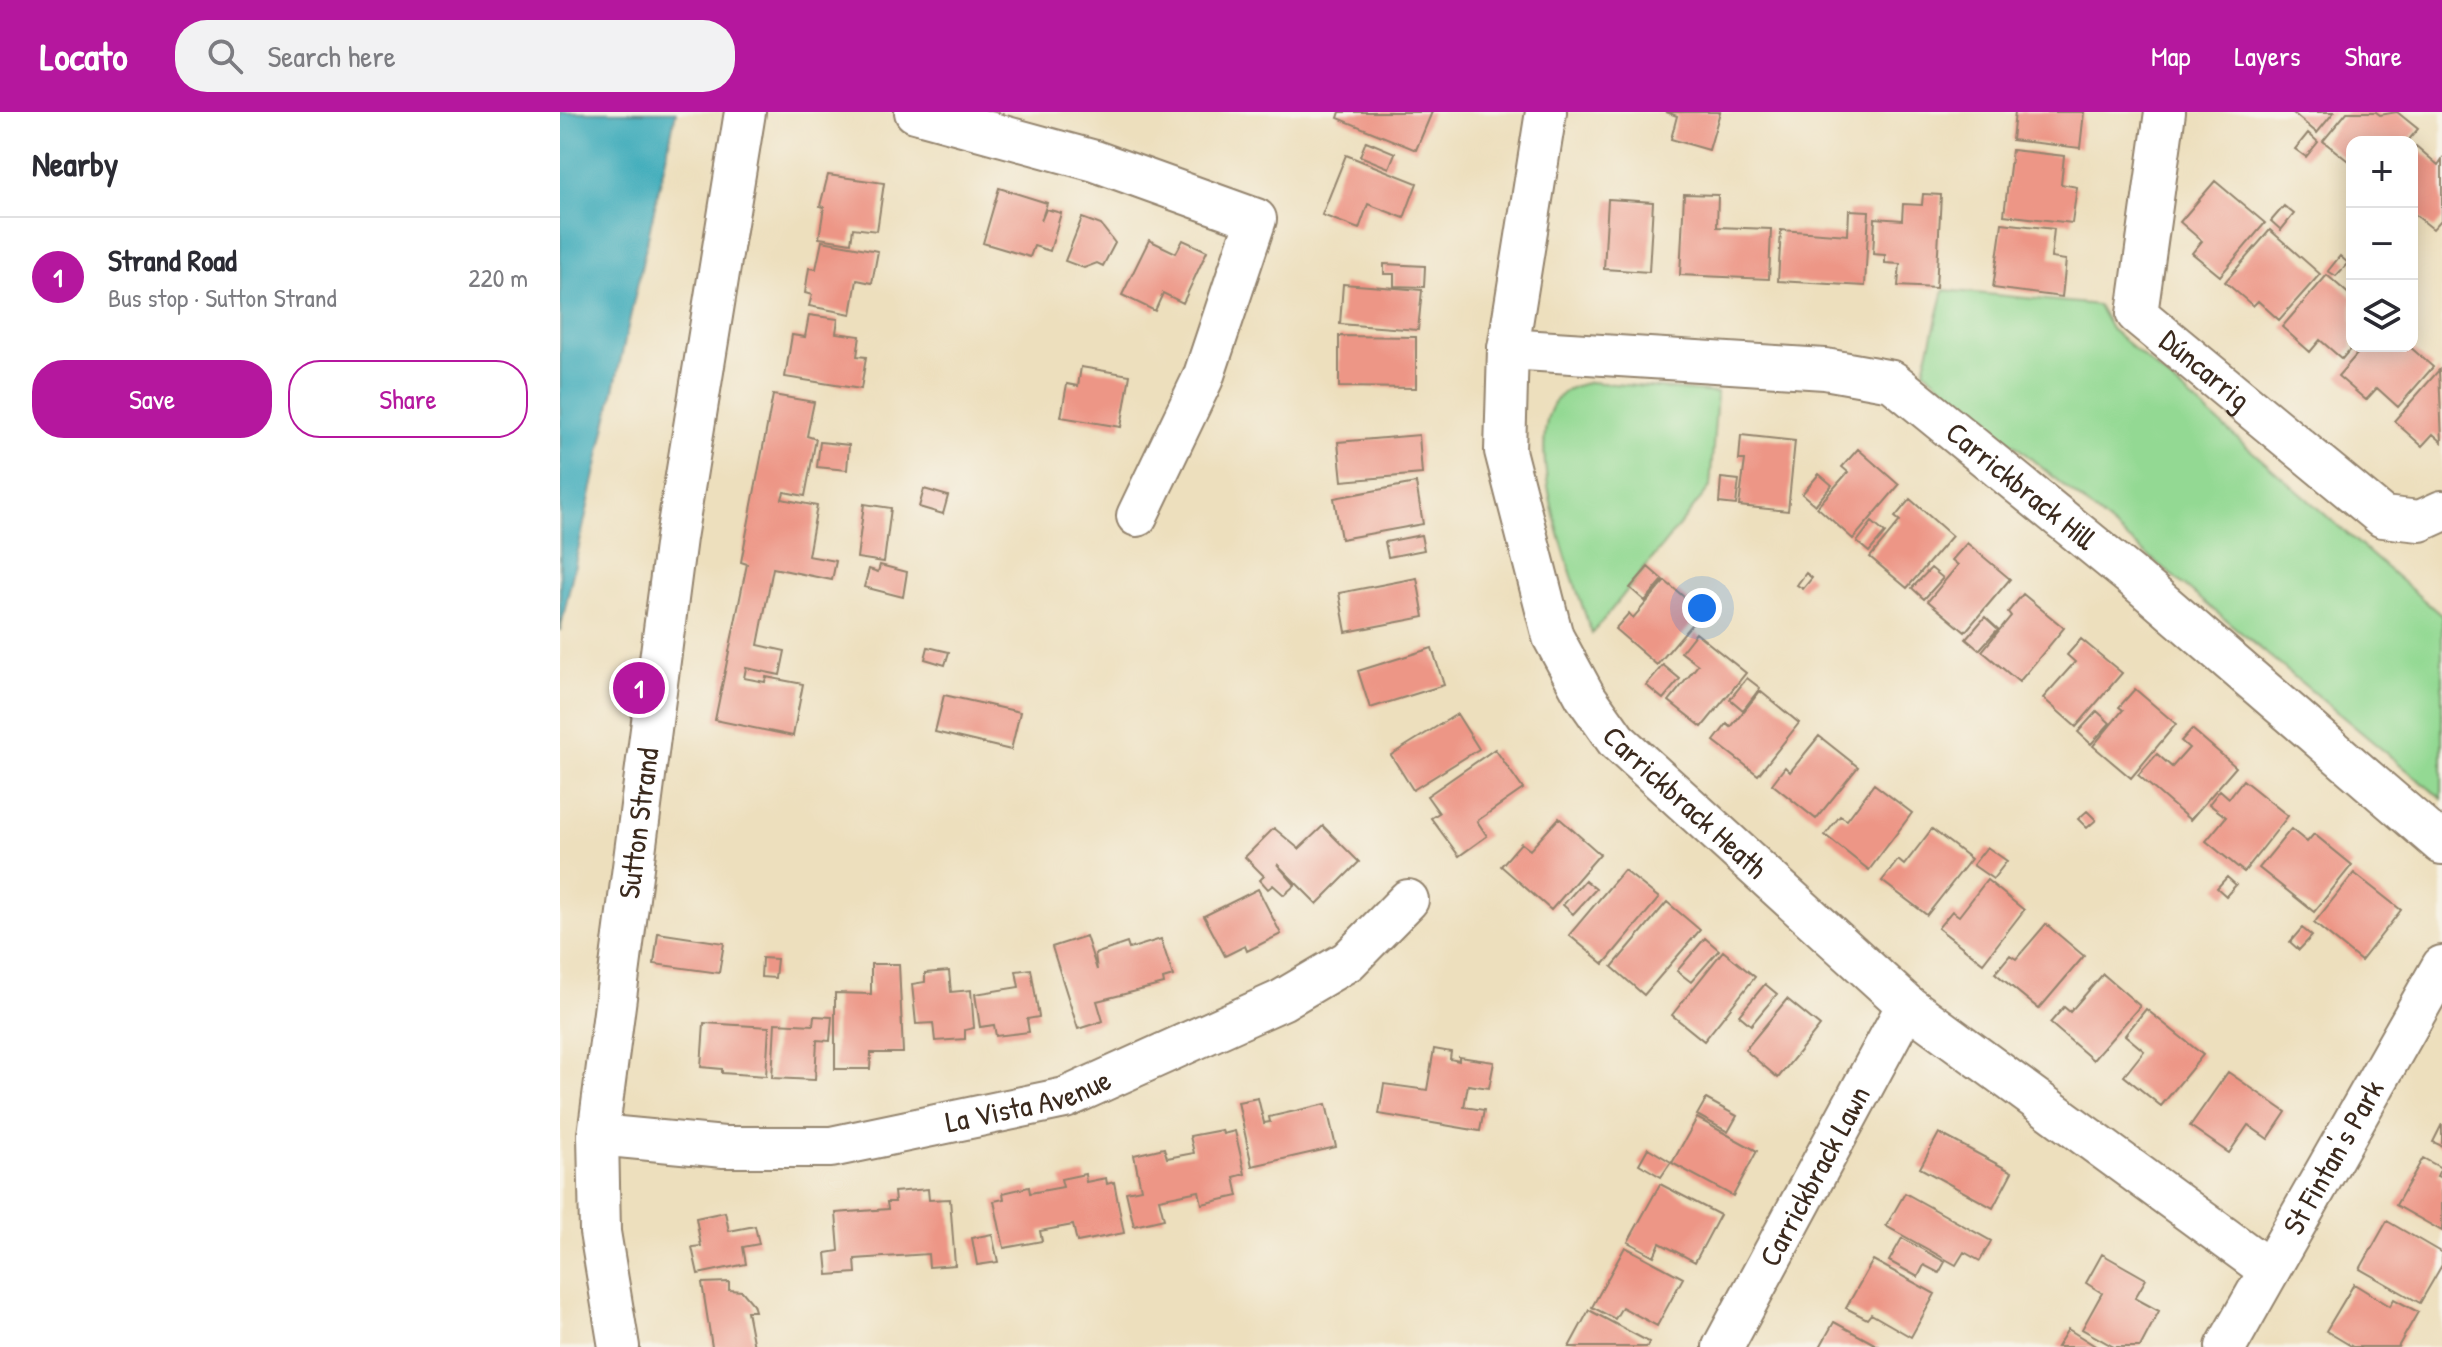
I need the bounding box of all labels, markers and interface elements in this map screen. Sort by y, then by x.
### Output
search box [175,20,735,92]
text: Locato [40,30,127,82]
icon: search [203,34,247,78]
text: Search here [267,36,396,76]
text: Map [2151,37,2191,75]
text: Layers [2235,37,2300,75]
text: Share [2344,37,2402,75]
map controls [2346,136,2418,352]
button: + [2346,136,2418,208]
text: Nearby [32,141,118,187]
button: − [2346,208,2418,280]
text: Strand Road [108,240,237,280]
text: 1 [53,260,63,295]
text: 220 m [468,260,528,295]
text: Bus stop · Sutton Strand [108,280,337,315]
button: layers [2346,280,2418,352]
street label: Dúncarrig [2152,320,2259,419]
button: Save [32,360,272,438]
button: Share [288,360,528,438]
street label: Carrickbrack Hill [1938,412,2106,559]
your location [1682,588,1722,628]
pin: 1 [613,658,665,718]
street label: Carrickbrack Heath [1594,718,1776,887]
street label: Sutton Strand [608,745,667,901]
street label: La Vista Avenue [942,1059,1117,1142]
street label: St Fintan's Park [2273,1072,2392,1241]
street label: Carrickbrack Lawn [1749,1078,1879,1273]

